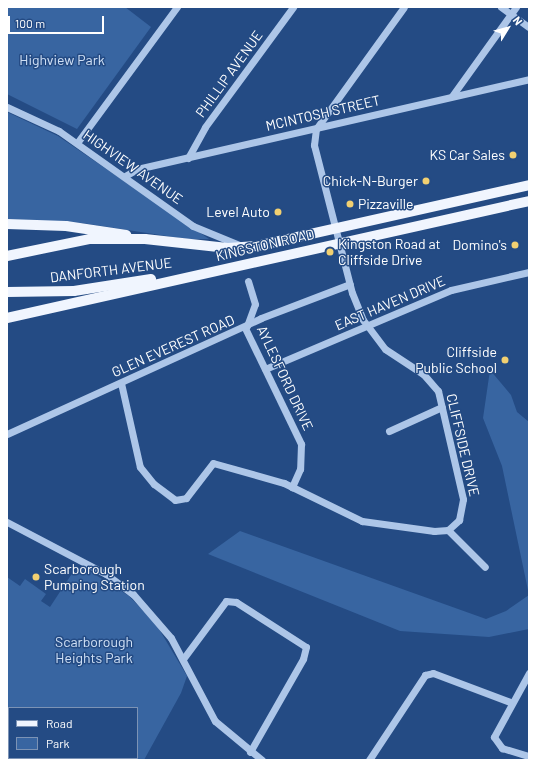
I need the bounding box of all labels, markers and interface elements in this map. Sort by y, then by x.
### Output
scale bar [10,8,106,34]
north arrow [488,8,528,48]
text: N [511,14,525,27]
text: 100 m [15,16,45,30]
street label: PHILLIP AVENUE [192,27,266,121]
park label: Highview Park [19,52,105,68]
street label: MCINTOSH STREET [264,92,382,134]
street label: HIGHVIEW AVENUE [80,126,186,208]
place label: KS Car Sales [430,147,505,163]
marker: KS Car Sales [508,150,518,160]
place label: Chick-N-Burger [323,173,418,189]
marker: Chick-N-Burger [421,176,431,186]
place label: Pizzaville [358,196,414,212]
marker: Pizzaville [345,199,355,209]
place label: Level Auto [206,204,270,220]
marker: Level Auto [273,207,283,217]
street label: KINGSTON ROAD [214,225,316,265]
place label: Kingston Road at Cliffside Drive [338,236,441,268]
place label: Domino's [452,237,507,253]
marker: Domino's [510,240,520,250]
marker: Kingston Road at Cliffside Drive [325,247,335,257]
street label: DANFORTH AVENUE [49,254,173,286]
street label: EAST HAVEN DRIVE [332,272,448,334]
street label: GLEN EVEREST ROAD [109,311,237,381]
street label: AYLESFORD DRIVE [253,323,317,433]
place label: Cliffside Public School [415,344,497,376]
marker: Cliffside Public School [500,355,510,365]
street label: CLIFFSIDE DRIVE [443,392,483,498]
place label: Scarborough Pumping Station [44,561,145,594]
marker: Scarborough Pumping Station [31,572,41,582]
park label: Scarborough Heights Park [55,634,133,666]
legend [8,707,138,759]
text: Road [46,716,73,730]
text: Park [46,736,70,750]

